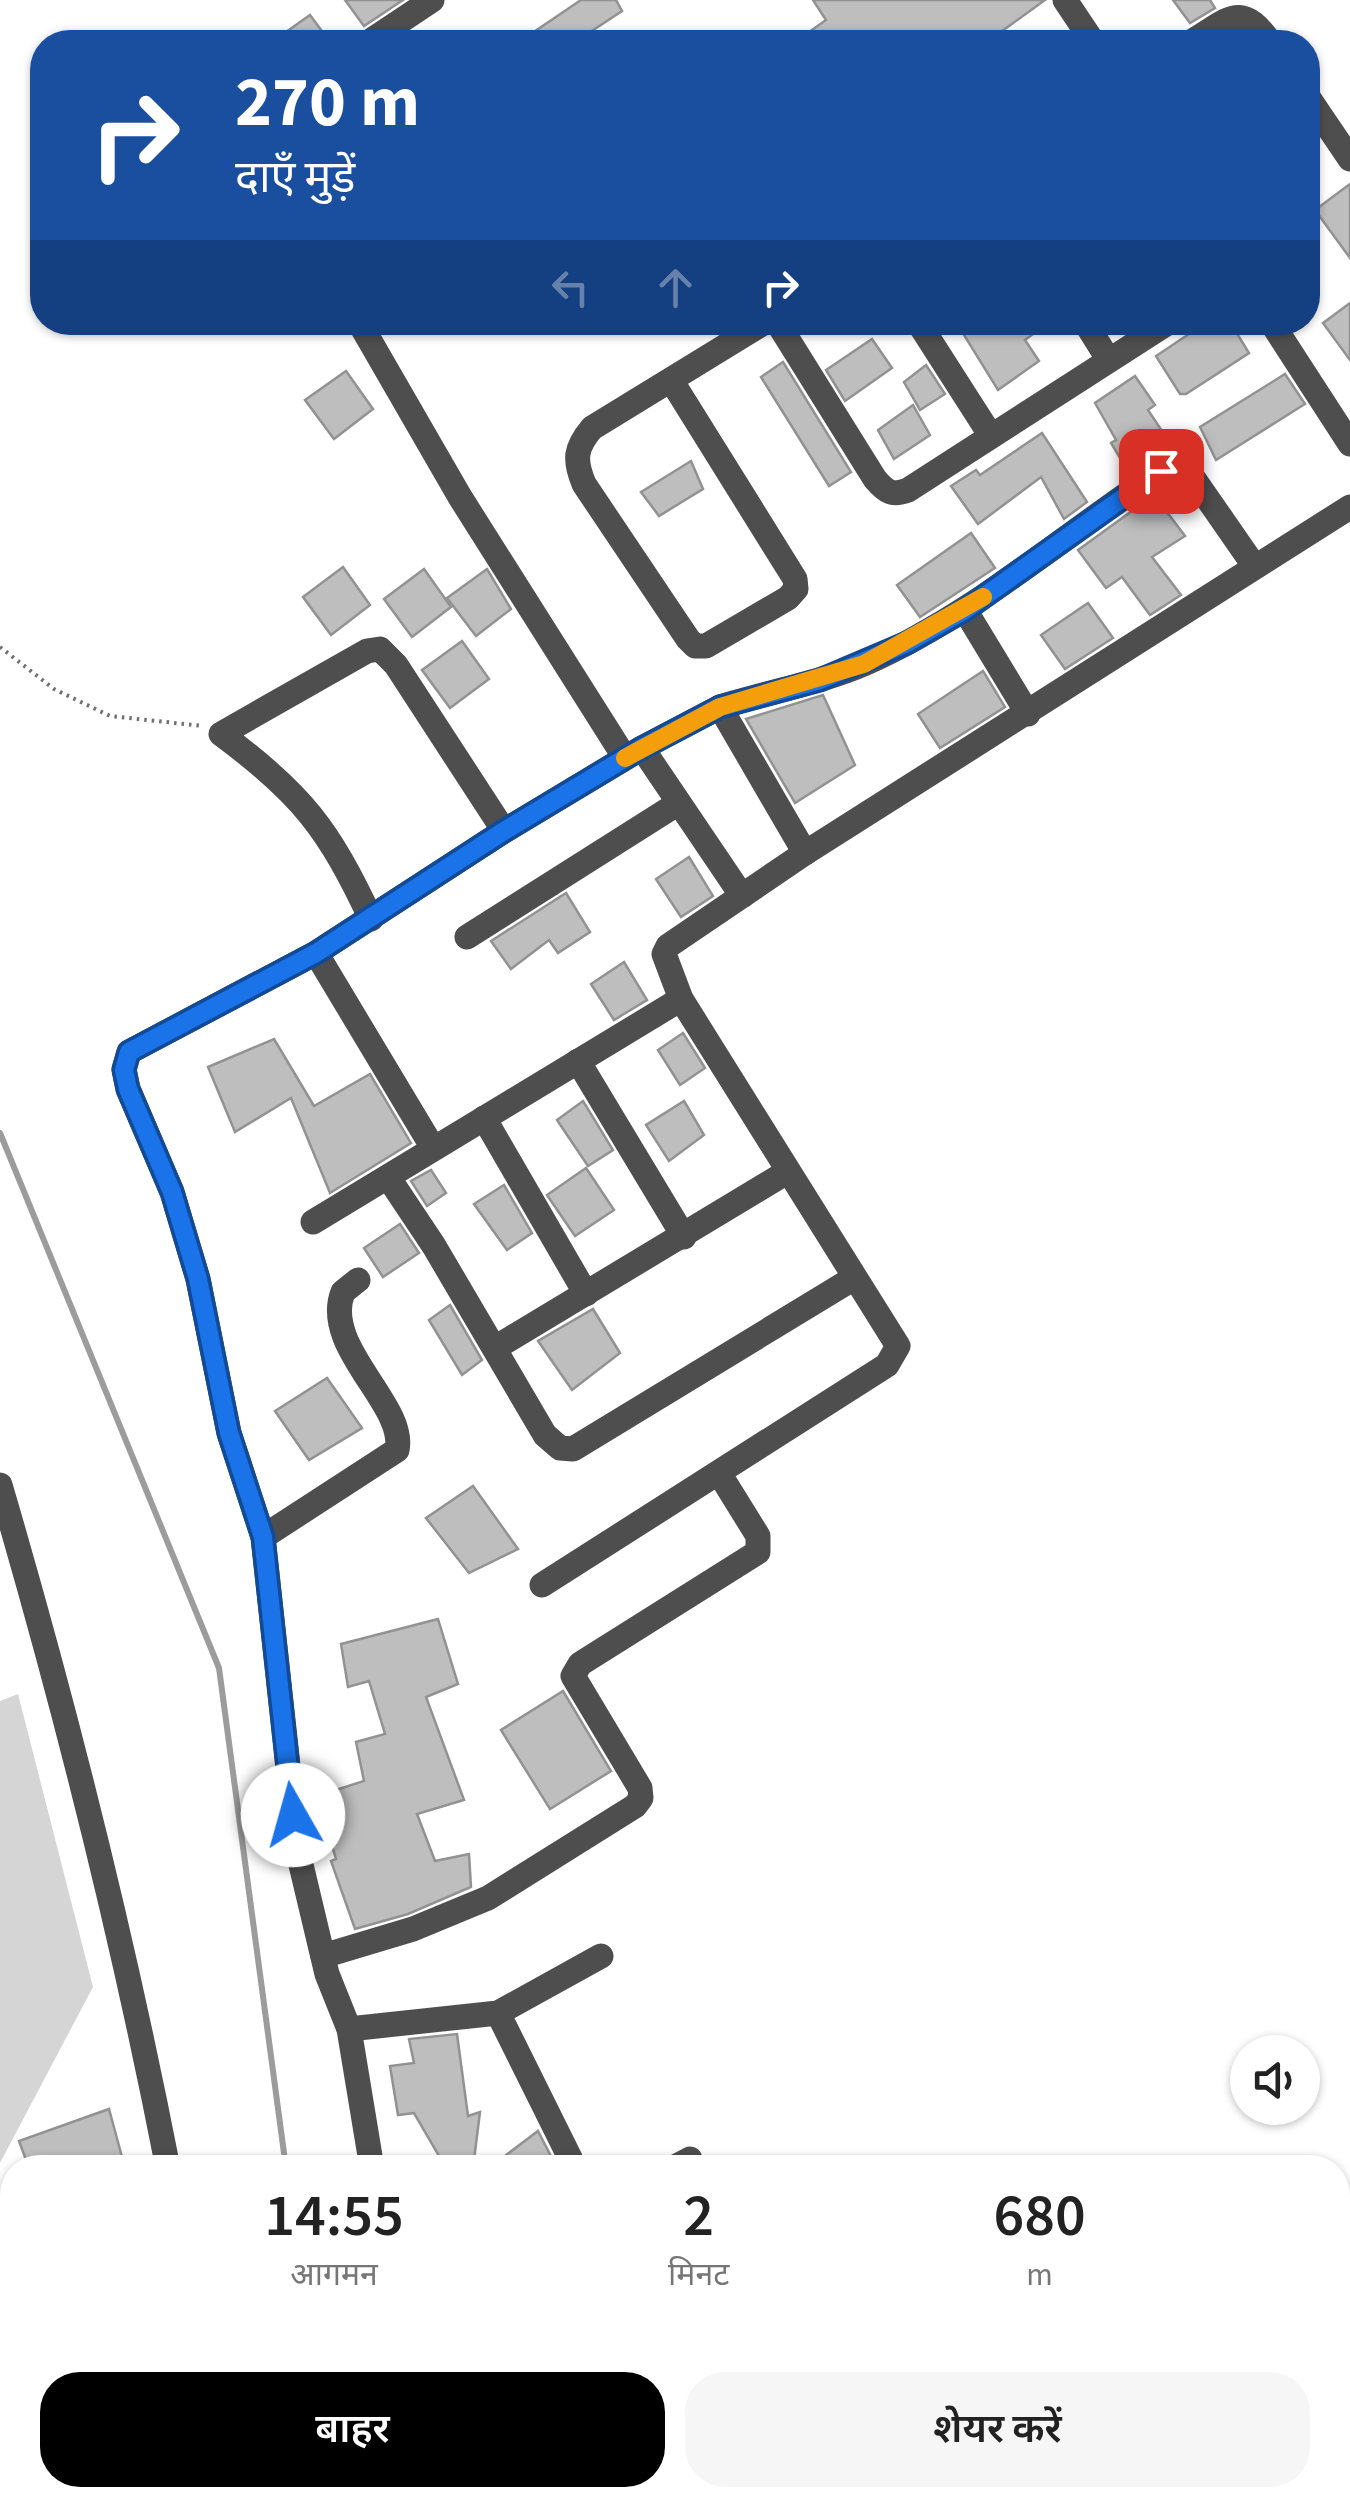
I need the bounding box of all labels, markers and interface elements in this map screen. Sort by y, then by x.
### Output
text: 270 m [235,53,420,153]
icon: right [70,70,200,200]
text: दाएँ मुड़ें [235,146,355,210]
icon: left [543,260,598,315]
icon: ahead [648,260,703,315]
icon: right [753,260,808,315]
pin [1119,429,1204,514]
icon: arrive [1134,444,1189,499]
position arrow [241,1763,345,1867]
map controls [1230,2035,1320,2125]
button: sound [1230,2035,1320,2125]
text: 14:55 [264,2174,404,2259]
text: 2 [683,2174,714,2259]
text: 680 [993,2174,1086,2259]
text: आगमन [290,2252,378,2298]
text: मिनट [668,2252,729,2298]
text: m [1026,2252,1053,2298]
button: बाहर [40,2372,665,2487]
button: शेयर करें [685,2372,1310,2487]

